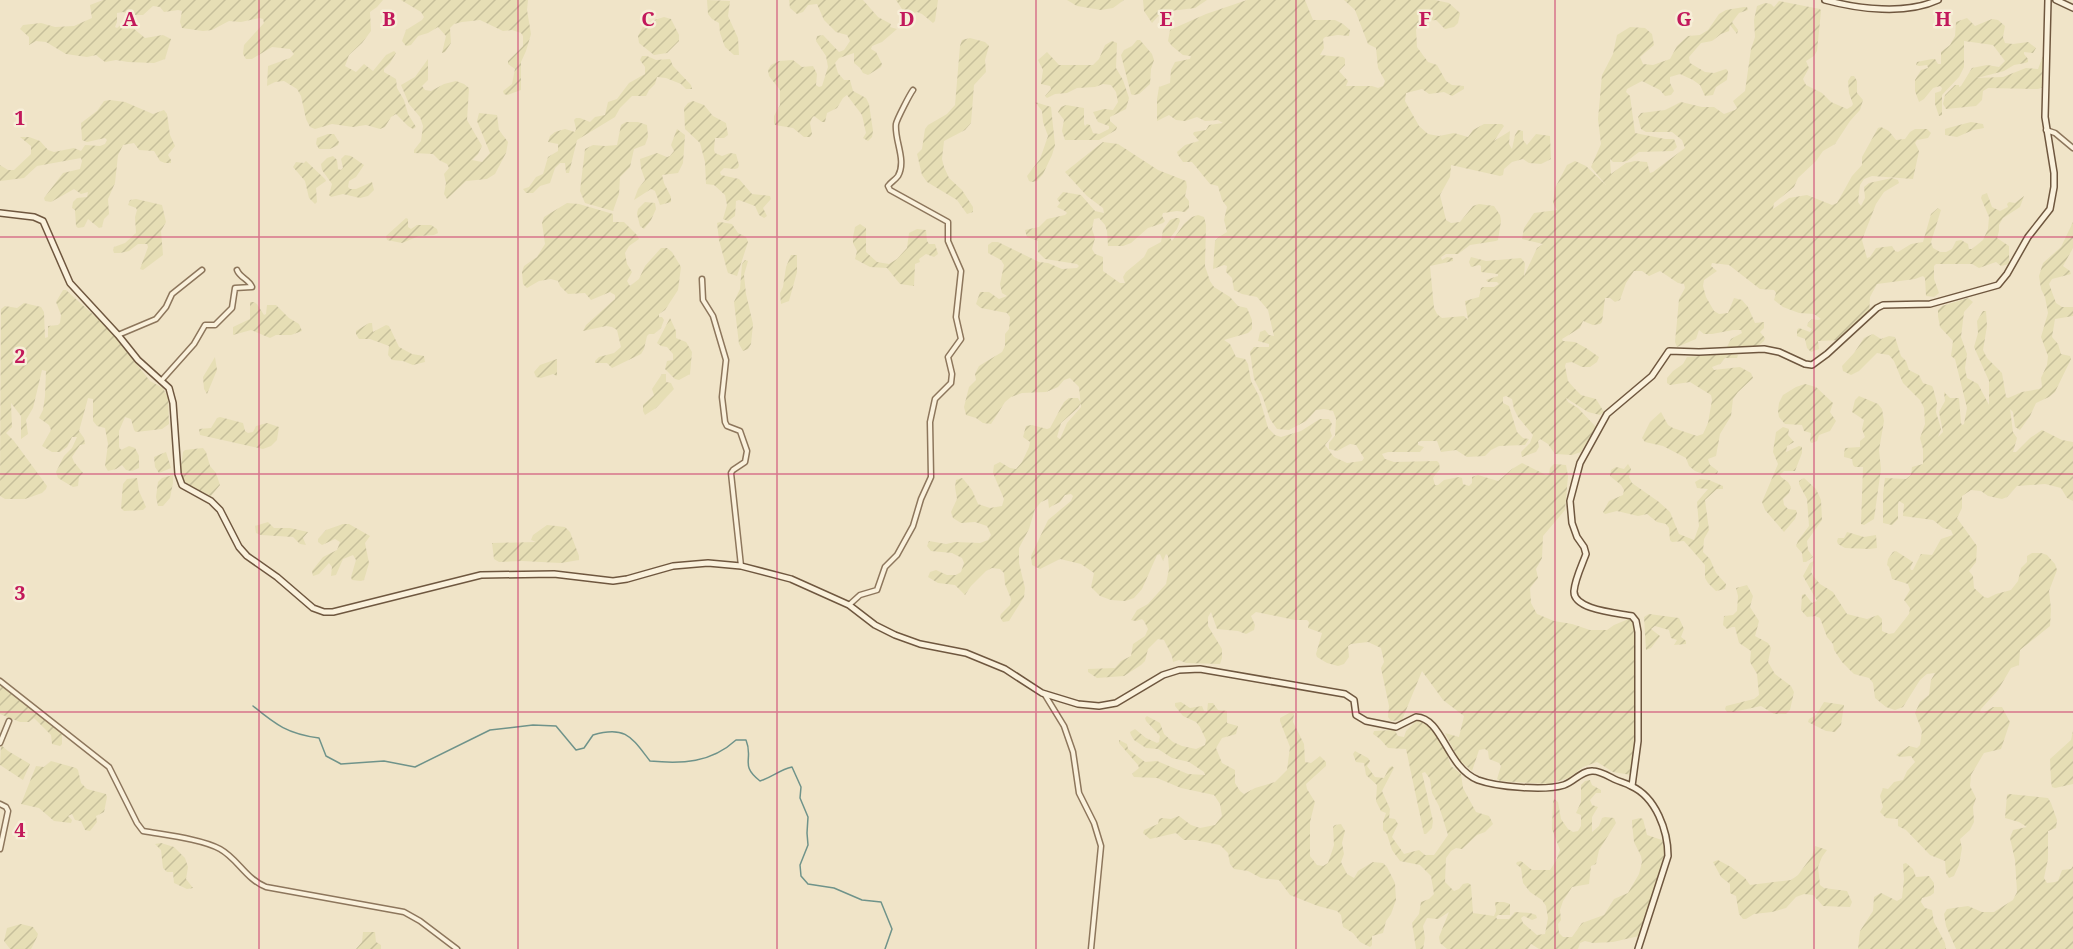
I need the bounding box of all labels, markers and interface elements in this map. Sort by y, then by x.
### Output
text: A [122,5,138,32]
text: B [382,5,396,32]
text: C [641,5,655,32]
text: D [899,5,915,32]
text: E [1159,5,1173,32]
text: F [1419,5,1431,32]
text: G [1676,5,1692,32]
text: H [1935,5,1951,32]
text: 1 [14,104,26,131]
text: 2 [14,342,26,369]
text: 3 [14,579,26,606]
text: 4 [14,816,26,843]

